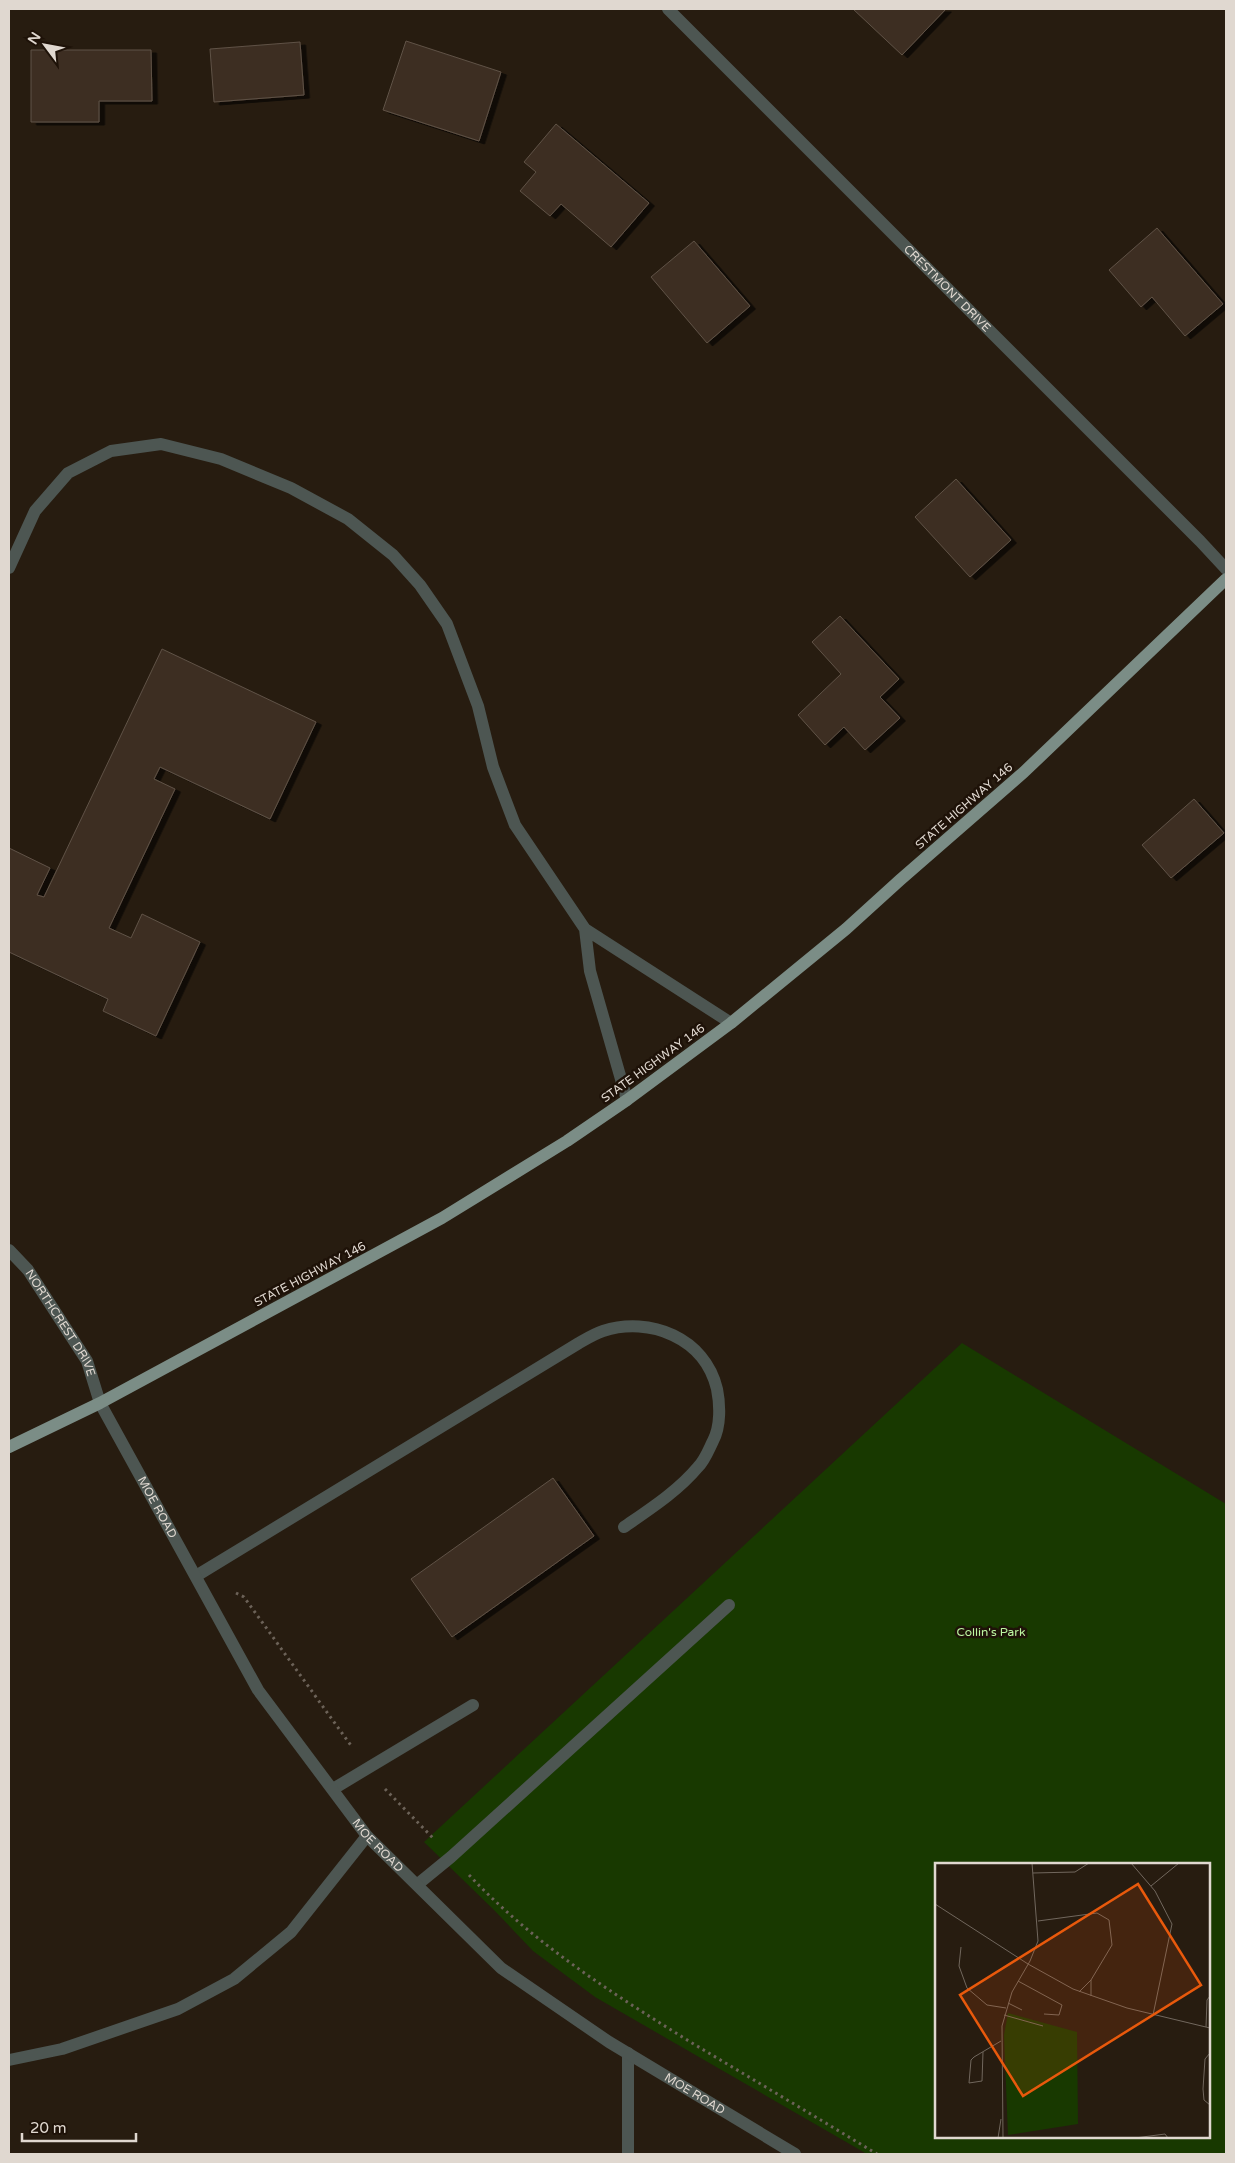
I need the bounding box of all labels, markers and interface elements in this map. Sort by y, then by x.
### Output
north arrow [20,20,70,70]
text: N [24,29,45,48]
street label: CRESTMONT DRIVE [901,242,994,335]
street label: STATE HIGHWAY 146 [913,760,1015,852]
street label: STATE HIGHWAY 146 [599,1021,707,1105]
street label: STATE HIGHWAY 146 [252,1239,368,1309]
street label: NORTHCREST DRIVE [23,1267,98,1378]
street label: MOE ROAD [135,1474,180,1541]
park label: Collin's Park [957,1625,1026,1639]
street label: MOE ROAD [349,1816,406,1875]
inset map [935,1863,1210,2138]
street label: MOE ROAD [662,2070,728,2117]
scale bar [22,2110,136,2142]
text: 20 m [30,2119,67,2137]

